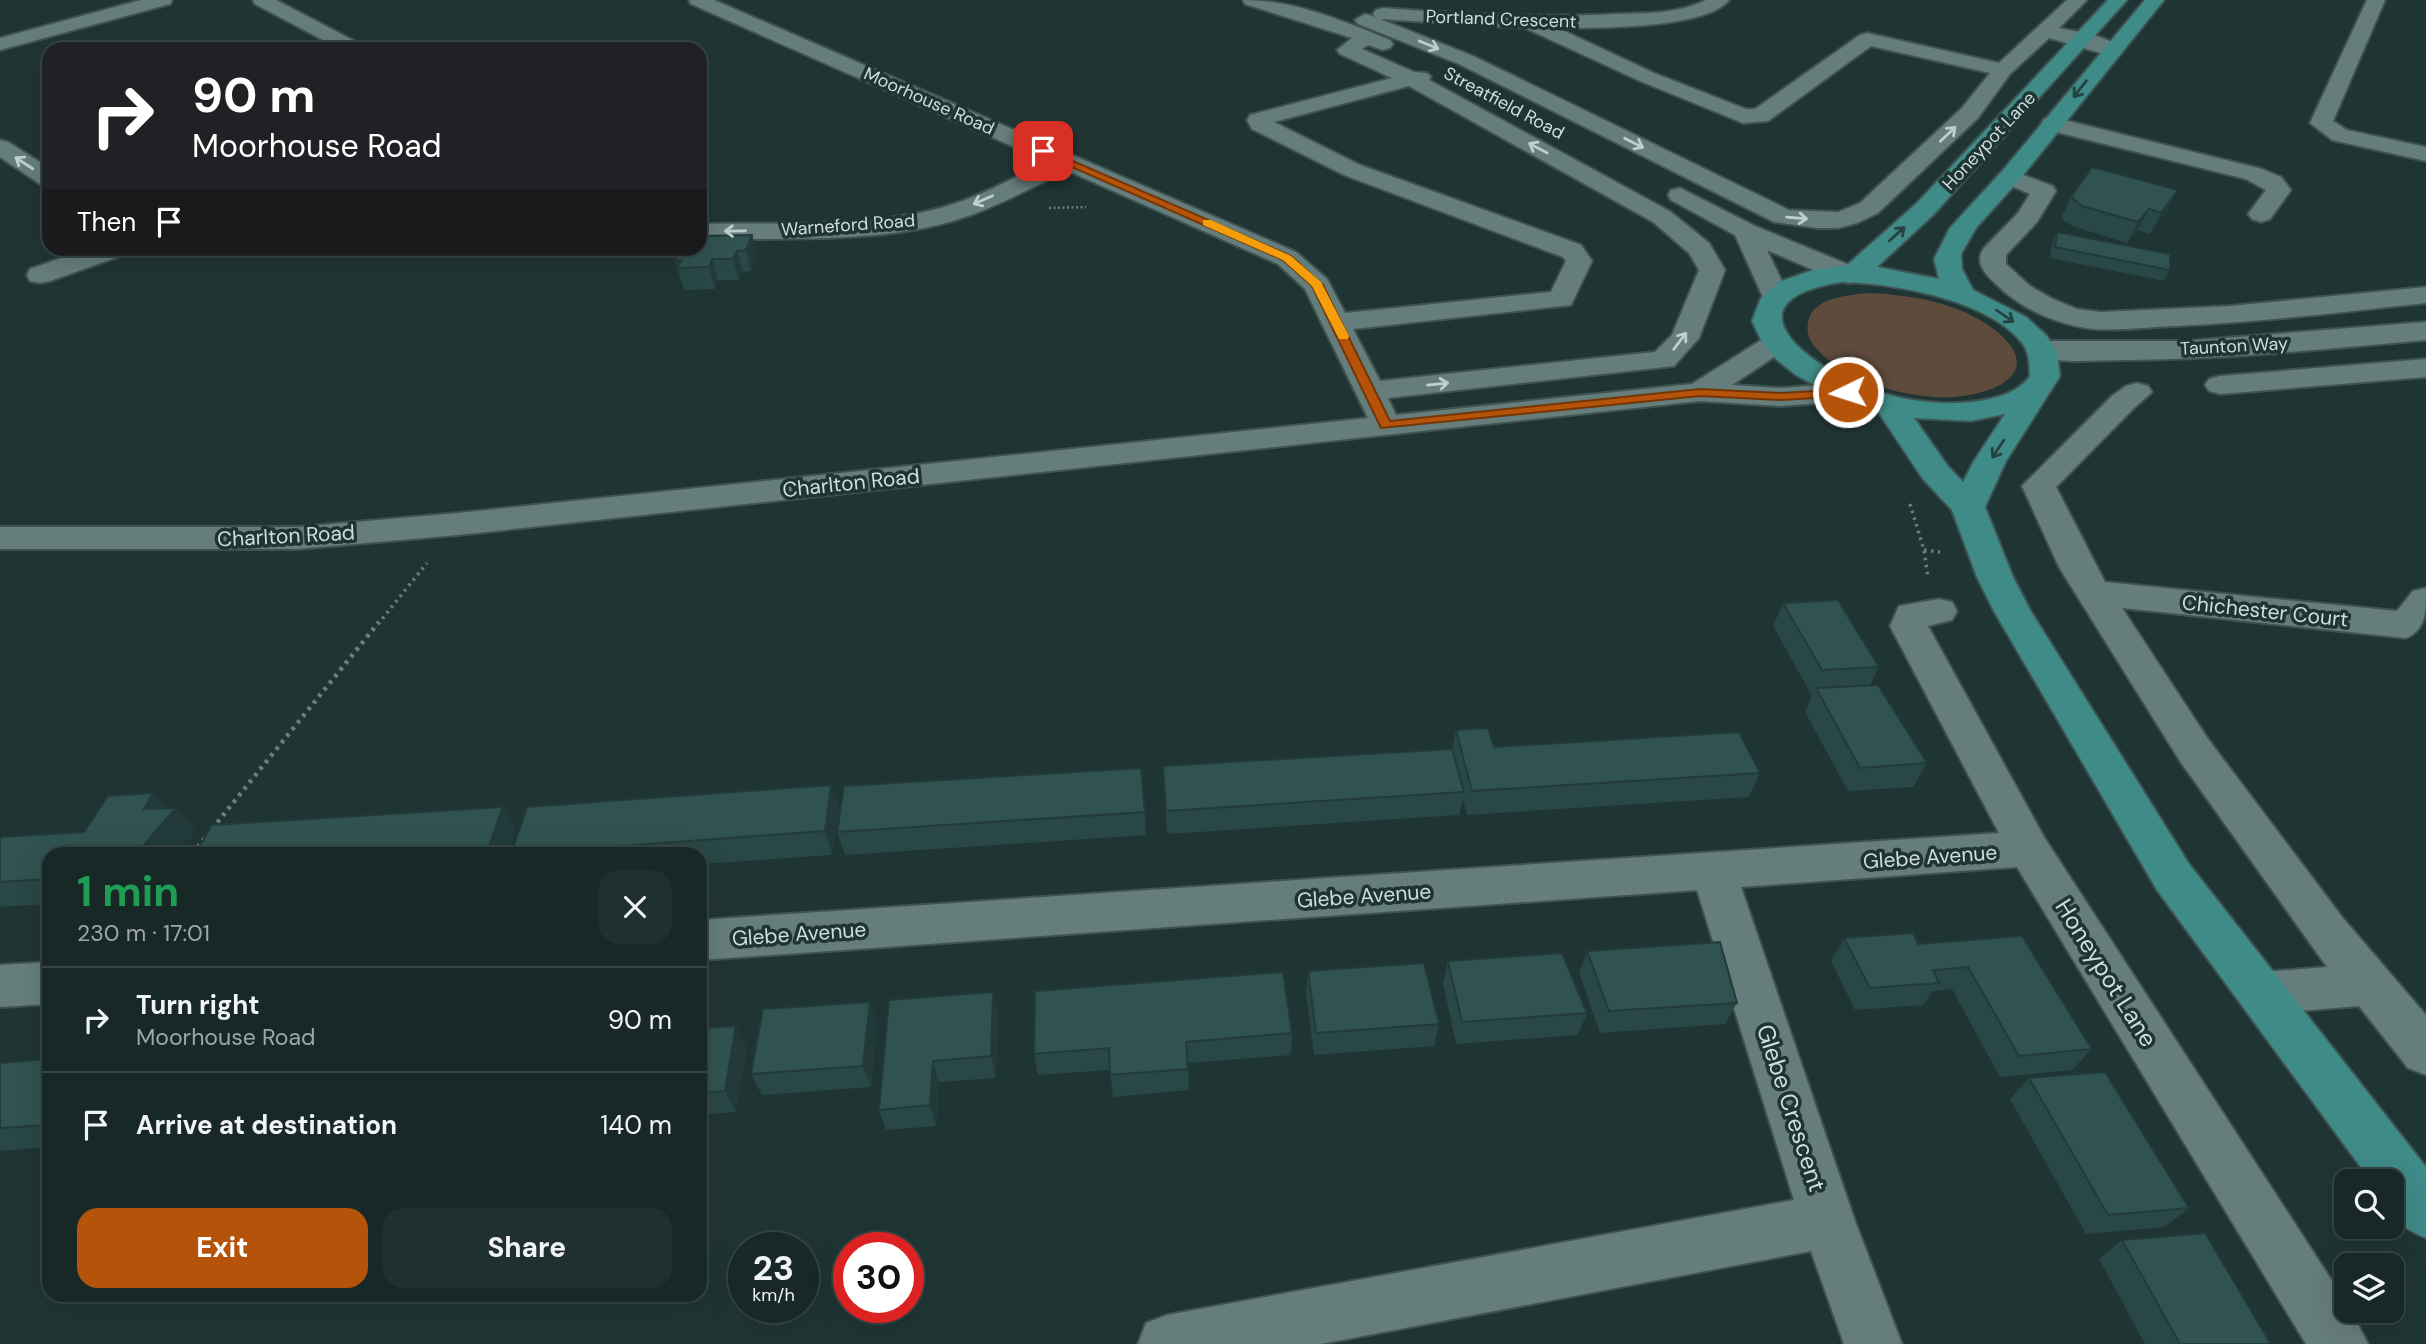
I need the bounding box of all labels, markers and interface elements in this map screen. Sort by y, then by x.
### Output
street label: Portland Crescent [1425,4,1577,34]
one-way arrow [1418,39,1439,52]
street label: Moorhouse Road [860,61,998,141]
street label: Streatfield Road [1440,61,1568,145]
text: 90 m [192,63,315,127]
icon: right [77,70,168,161]
one-way arrow [2072,80,2087,98]
street label: Honeypot Lane [1937,87,2041,195]
pin [1013,121,1073,181]
text: Moorhouse Road [192,125,442,167]
one-way arrow [1939,126,1957,142]
icon: arrive [1024,132,1062,170]
one-way arrow [1623,136,1644,150]
one-way arrow [1528,141,1549,154]
one-way arrow [15,156,35,170]
one-way arrow [973,194,995,207]
icon: arrive [150,203,188,241]
text: Then [77,205,136,239]
street label: Warneford Road [780,208,916,242]
one-way arrow [1786,212,1808,225]
one-way arrow [724,224,747,237]
one-way arrow [1888,226,1905,243]
one-way arrow [1995,309,2014,323]
street label: Taunton Way [2180,331,2288,361]
one-way arrow [1673,332,1687,351]
position arrow [1811,355,1885,429]
one-way arrow [1427,378,1449,391]
one-way arrow [1991,439,2005,458]
street label: Charlton Road [781,462,921,504]
street label: Charlton Road [216,518,356,554]
street label: Chichester Court [2180,588,2350,634]
street label: Glebe Avenue [1862,838,1998,876]
text: 1 min [77,864,179,919]
button: close [598,870,672,944]
street label: Glebe Avenue [1296,877,1432,915]
street label: Honeypot Lane [2049,893,2164,1052]
street label: Glebe Avenue [731,915,867,953]
text: 230 m · 17:01 [77,918,210,948]
text: Turn right [136,988,260,1022]
icon: right [77,1001,115,1039]
text: 90 m [608,1003,672,1037]
street label: Glebe Crescent [1750,1020,1833,1195]
text: Moorhouse Road [136,1022,315,1052]
icon: arrive [77,1106,115,1144]
text: Arrive at destination [136,1108,397,1142]
text: 140 m [600,1108,672,1142]
map controls [2334,1169,2404,1323]
button: search [2334,1169,2404,1239]
button: Exit [77,1208,368,1288]
button: Share [382,1208,672,1288]
speed limit sign: 30 [833,1232,924,1323]
text: 23 [753,1245,794,1291]
button: layers [2334,1253,2404,1323]
text: km/h [752,1283,795,1307]

